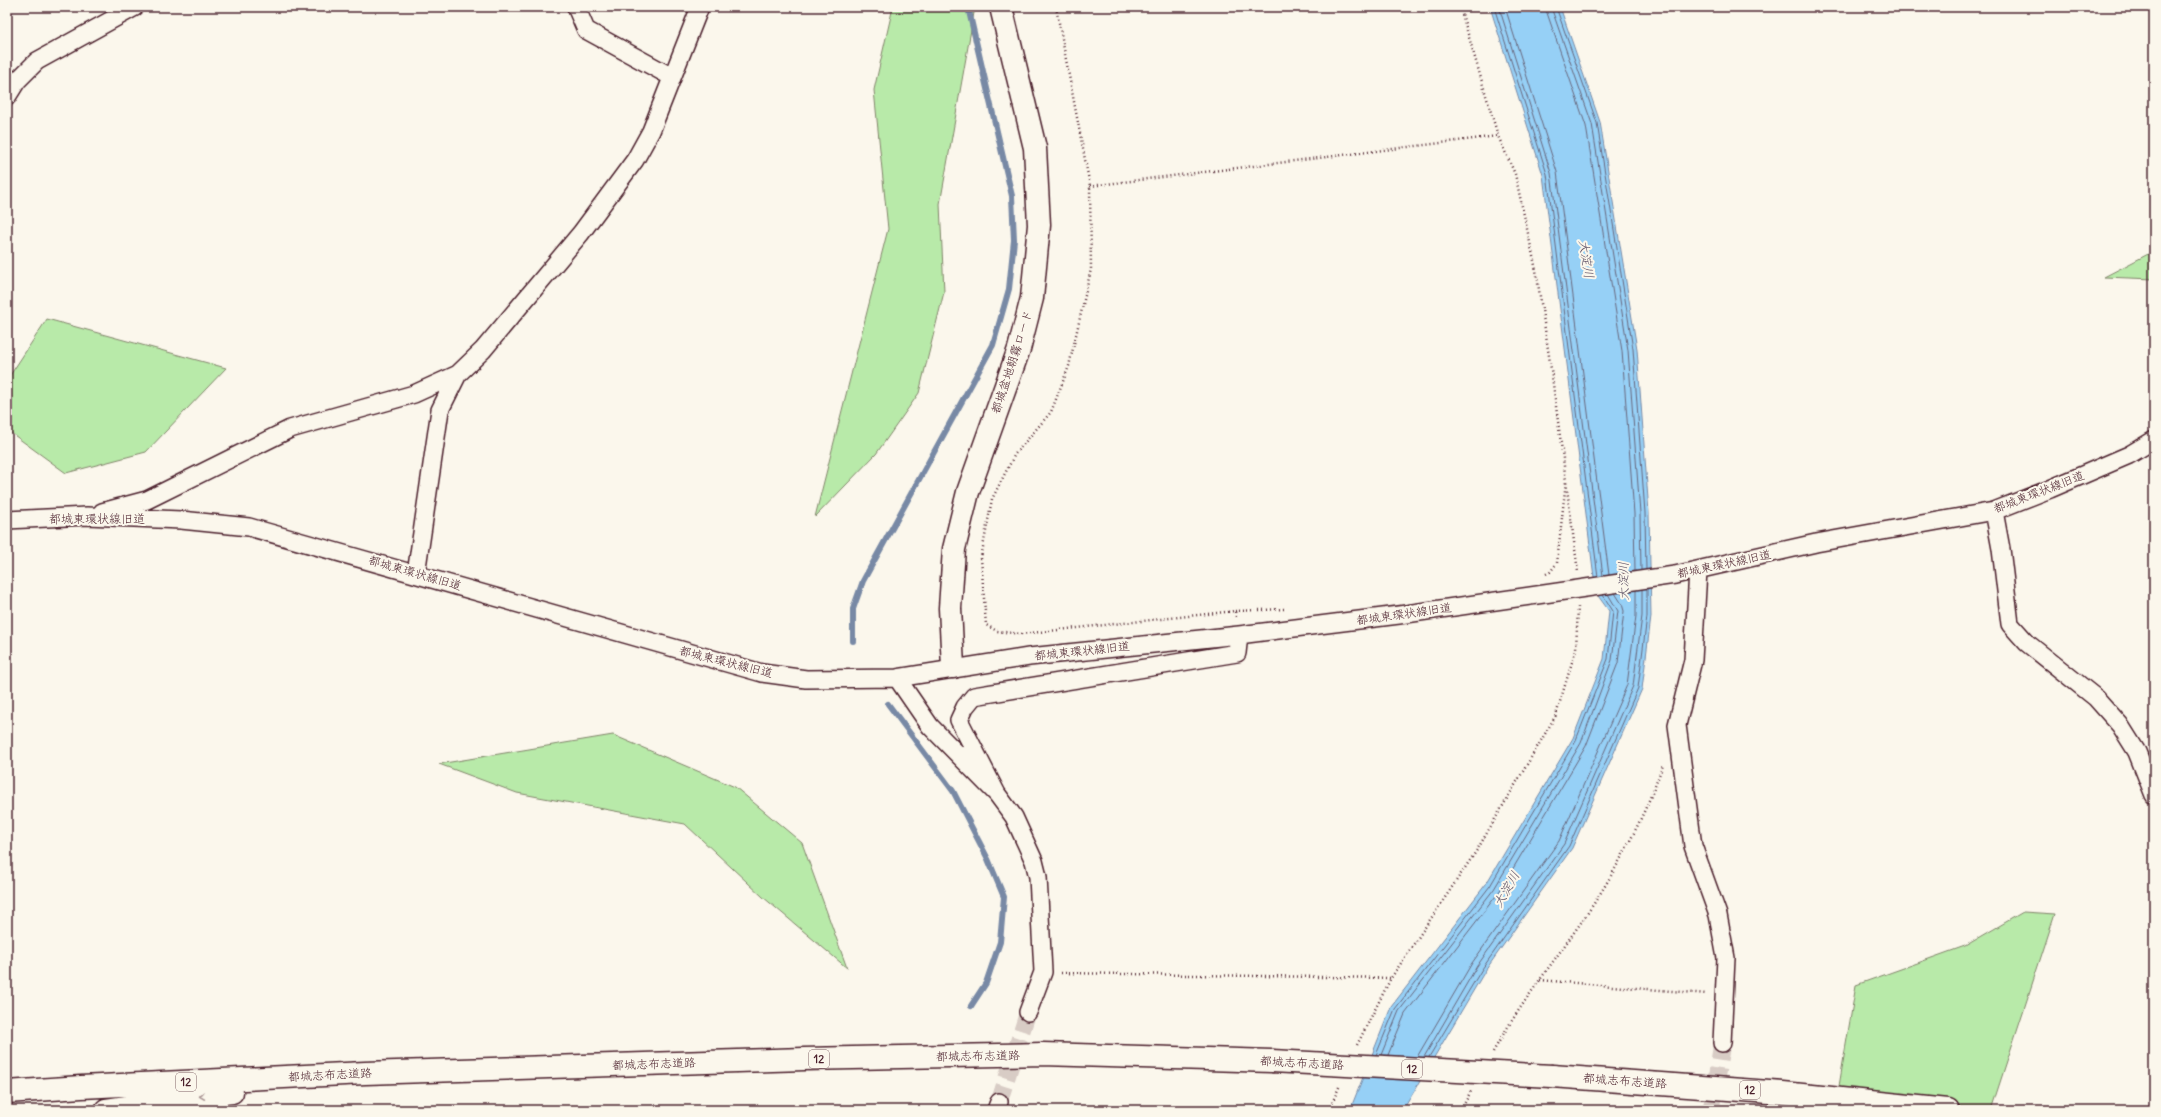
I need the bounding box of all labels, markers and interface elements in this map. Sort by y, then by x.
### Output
water label: 大淀川 [1575,238,1598,280]
street label: 都城盆地朝霧ロード [988,308,1035,416]
street label: 都城東環状線旧道 [1991,467,2086,516]
street label: 都城東環状線旧道 [49,511,145,526]
street label: 都城東環状線旧道 [1675,546,1772,581]
street label: 都城東環状線旧道 [367,552,463,593]
water label: 大淀川 [1615,561,1632,601]
street label: 都城東環状線旧道 [1355,599,1453,628]
street label: 都城東環状線旧道 [1033,638,1130,663]
street label: 都城東環状線旧道 [678,643,775,680]
water label: 大淀川 [1489,868,1524,910]
street label: 都城志布志道路 [936,1047,1020,1064]
road number: 12 [809,1050,829,1068]
street label: 都城志布志道路 [1260,1053,1344,1072]
street label: 都城志布志道路 [612,1055,696,1072]
road number: 12 [1402,1060,1422,1078]
street label: 都城志布志道路 [288,1065,372,1084]
street label: 都城志布志道路 [1583,1070,1667,1091]
road number: 12 [176,1073,196,1091]
road number: 12 [1740,1081,1760,1099]
one-way arrow [199,1091,205,1100]

